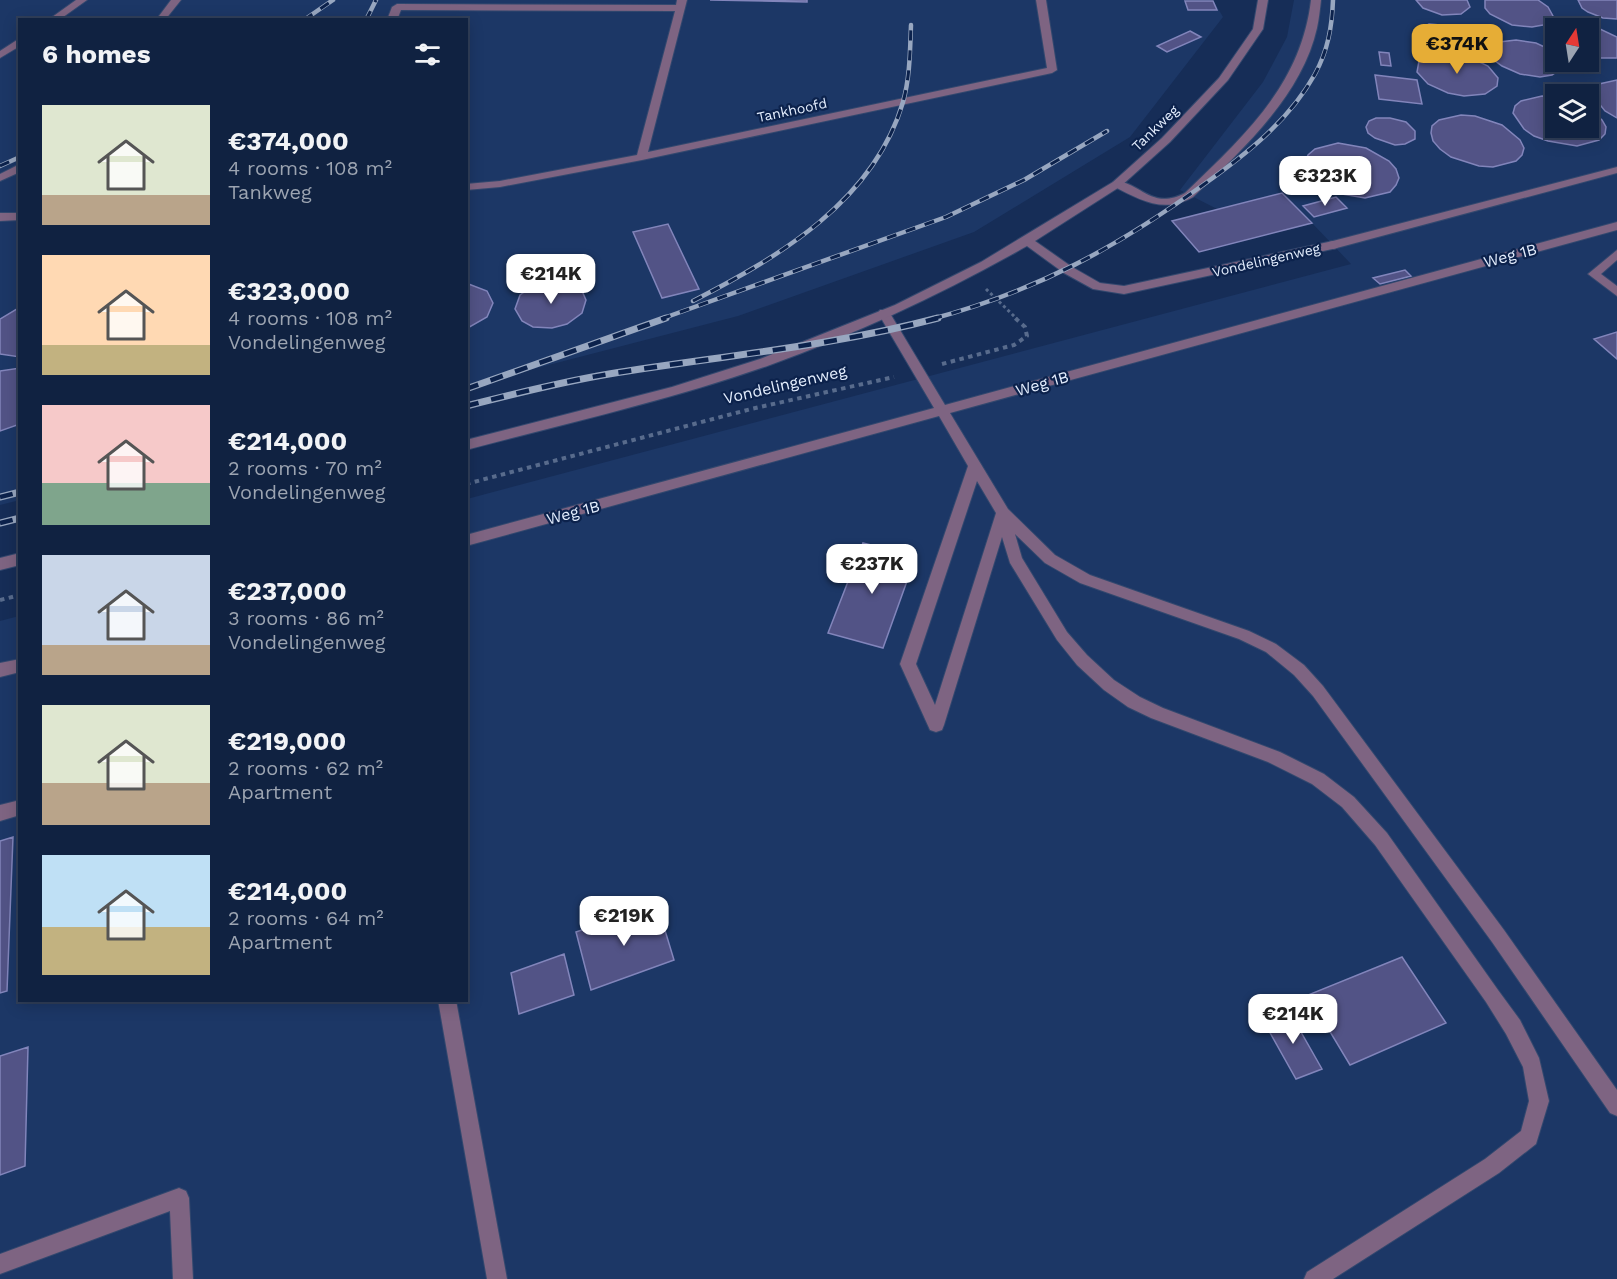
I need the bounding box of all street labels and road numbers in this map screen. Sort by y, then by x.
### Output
street label: Tankhoofd [756,95,828,125]
street label: Tankweg [1128,102,1182,154]
street label: Weg 1B [1481,239,1539,272]
street label: Vondelingenweg [1211,240,1322,280]
street label: Vondelingenweg [722,361,849,408]
street label: Weg 1B [1013,367,1071,400]
street label: Weg 1B [544,496,602,529]

